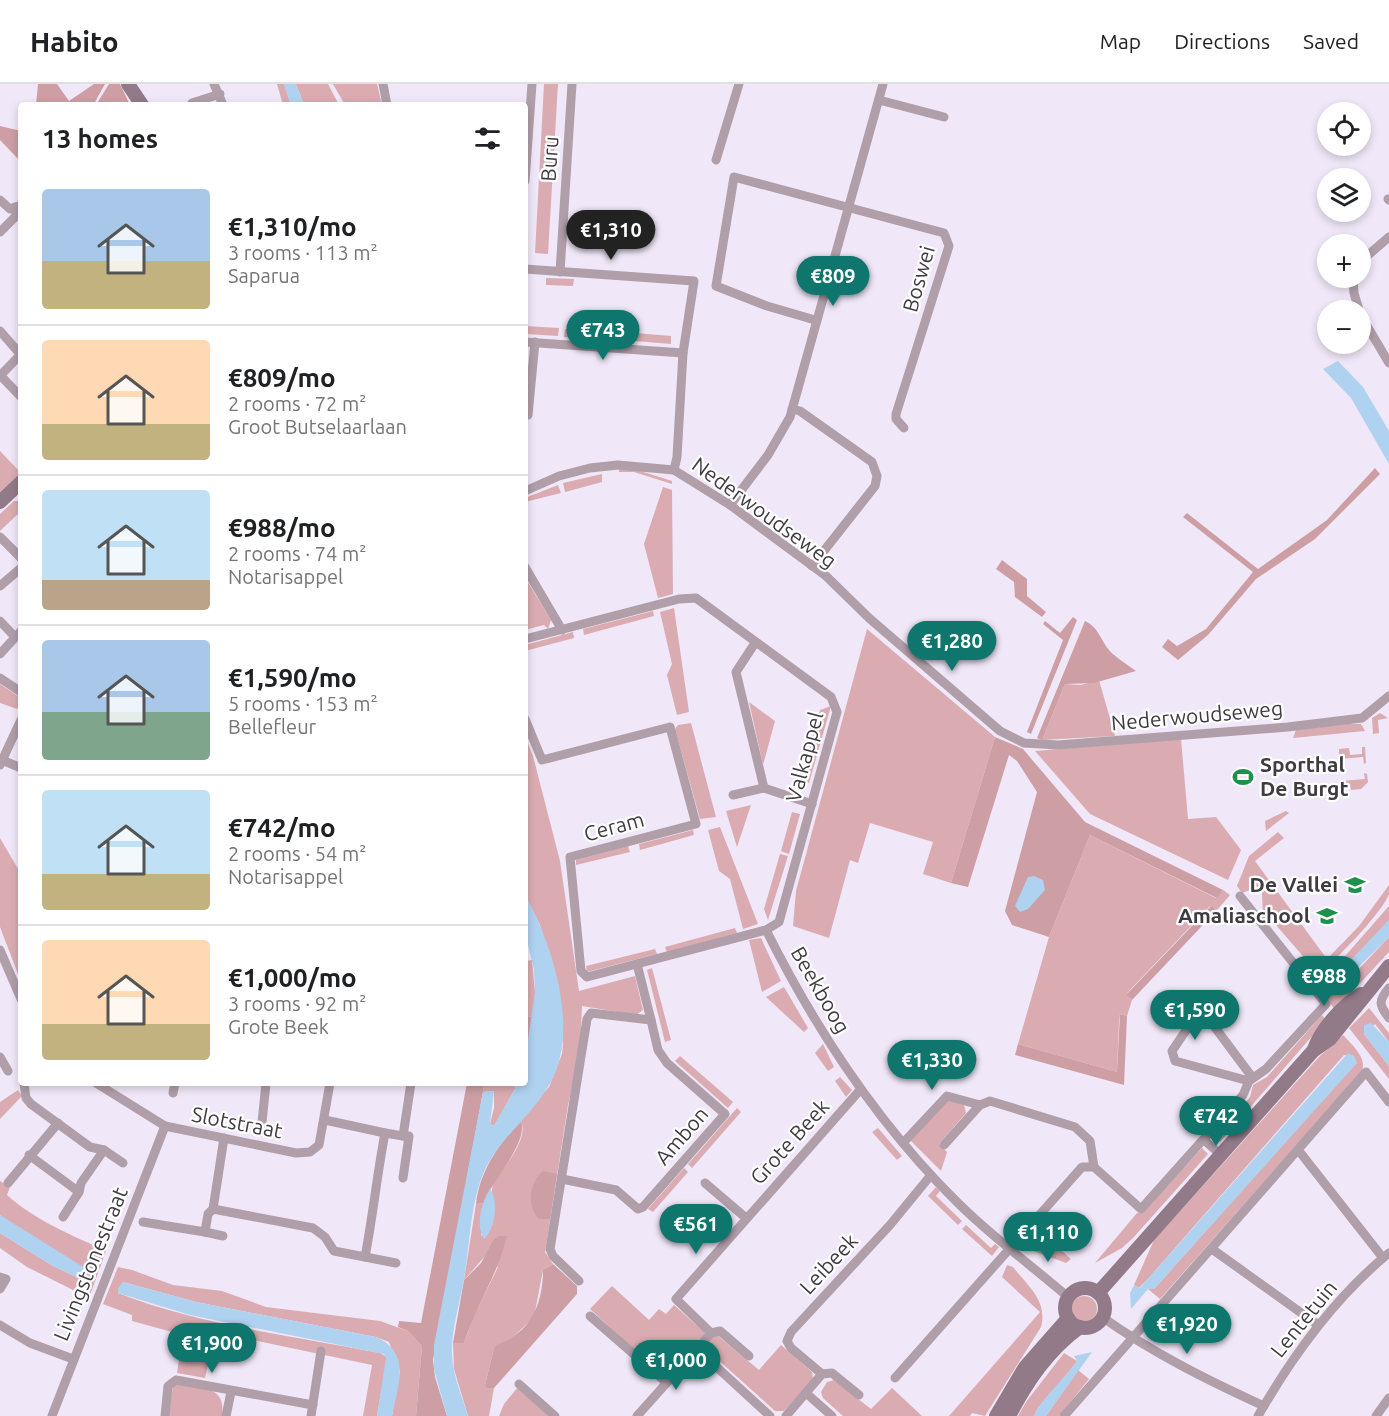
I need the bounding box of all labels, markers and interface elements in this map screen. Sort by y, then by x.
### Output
text: Habito [30,26,119,57]
text: Map [1100,29,1141,53]
text: Directions [1174,29,1270,53]
text: Saved [1303,29,1359,53]
map controls [1317,102,1371,354]
button: locate [1317,102,1371,156]
icon: filters [471,122,504,155]
text: 13 homes [42,124,158,153]
street label: Buru [535,136,563,182]
button: layers [1317,168,1371,222]
pin: €1,310 [562,210,660,261]
text: €1,310/mo [228,212,357,241]
icon: home [90,213,162,285]
text: €1,310 [580,218,642,241]
button: + [1317,234,1371,288]
text: 3 rooms · 113 m² [228,241,378,264]
street label: Boswei [897,243,939,315]
pin: €809 [797,256,869,307]
text: Saparua [228,264,300,287]
text: €809 [810,264,856,287]
button: − [1317,300,1371,354]
pin: €743 [567,310,639,361]
text: €743 [580,318,626,341]
text: €809/mo [228,363,336,392]
icon: home [90,364,162,436]
text: 2 rooms · 72 m² [228,392,366,415]
text: Groot Butselaarlaan [228,415,407,438]
street label: Nederwoudseweg [688,452,841,573]
text: €988/mo [228,513,336,542]
icon: home [90,514,162,586]
text: 2 rooms · 74 m² [228,542,366,565]
text: Notarisappel [228,565,343,588]
pin: €1,280 [903,621,1001,672]
text: €1,280 [921,629,983,652]
text: €1,590/mo [228,663,357,692]
icon: home [90,664,162,736]
text: 5 rooms · 153 m² [228,692,378,715]
street label: Nederwoudseweg [1110,696,1284,734]
street label: Valkappel [780,709,828,804]
text: Bellefleur [228,715,316,738]
place label: Sporthal De Burgt [1260,752,1348,800]
sports icon: Sporthal De Burgt [1231,765,1255,789]
street label: Ceram [581,807,646,846]
text: €742/mo [228,813,336,842]
icon: home [90,814,162,886]
text: 2 rooms · 54 m² [228,842,366,865]
text: Notarisappel [228,865,343,888]
place label: De Vallei [1250,872,1338,896]
school or university icon: De Vallei [1343,873,1367,897]
place label: Amaliaschool [1178,903,1310,927]
school or university icon: Amaliaschool [1315,904,1339,928]
street label: Beekboog [786,942,855,1037]
pin: €988 [1288,956,1360,1007]
text: €1,000/mo [228,963,357,992]
icon: home [90,964,162,1036]
text: €988 [1301,964,1347,987]
pin: €1,590 [1146,990,1244,1041]
text: 3 rooms · 92 m² [228,992,366,1015]
text: €1,590 [1164,998,1226,1021]
text: Grote Beek [228,1015,329,1038]
pin: €1,330 [883,1040,981,1091]
text: €1,330 [901,1048,963,1071]
street label: Grote Beek [745,1094,834,1189]
pin: €742 [1180,1096,1252,1147]
street label: Slotstraat [190,1101,285,1143]
street label: Ambon [650,1102,713,1169]
text: €742 [1193,1104,1239,1127]
street label: Livingstonestraat [48,1183,132,1344]
pin: €561 [660,1204,732,1255]
text: €561 [673,1212,719,1235]
pin: €1,110 [999,1212,1097,1263]
text: €1,110 [1017,1220,1079,1243]
street label: Leibeek [794,1228,862,1298]
street label: Lentetuin [1265,1275,1341,1361]
pin: €1,920 [1138,1304,1236,1355]
text: €1,920 [1156,1312,1218,1335]
pin: €1,900 [163,1323,261,1374]
text: €1,900 [181,1331,243,1354]
pin: €1,000 [627,1340,725,1391]
text: €1,000 [645,1348,707,1371]

